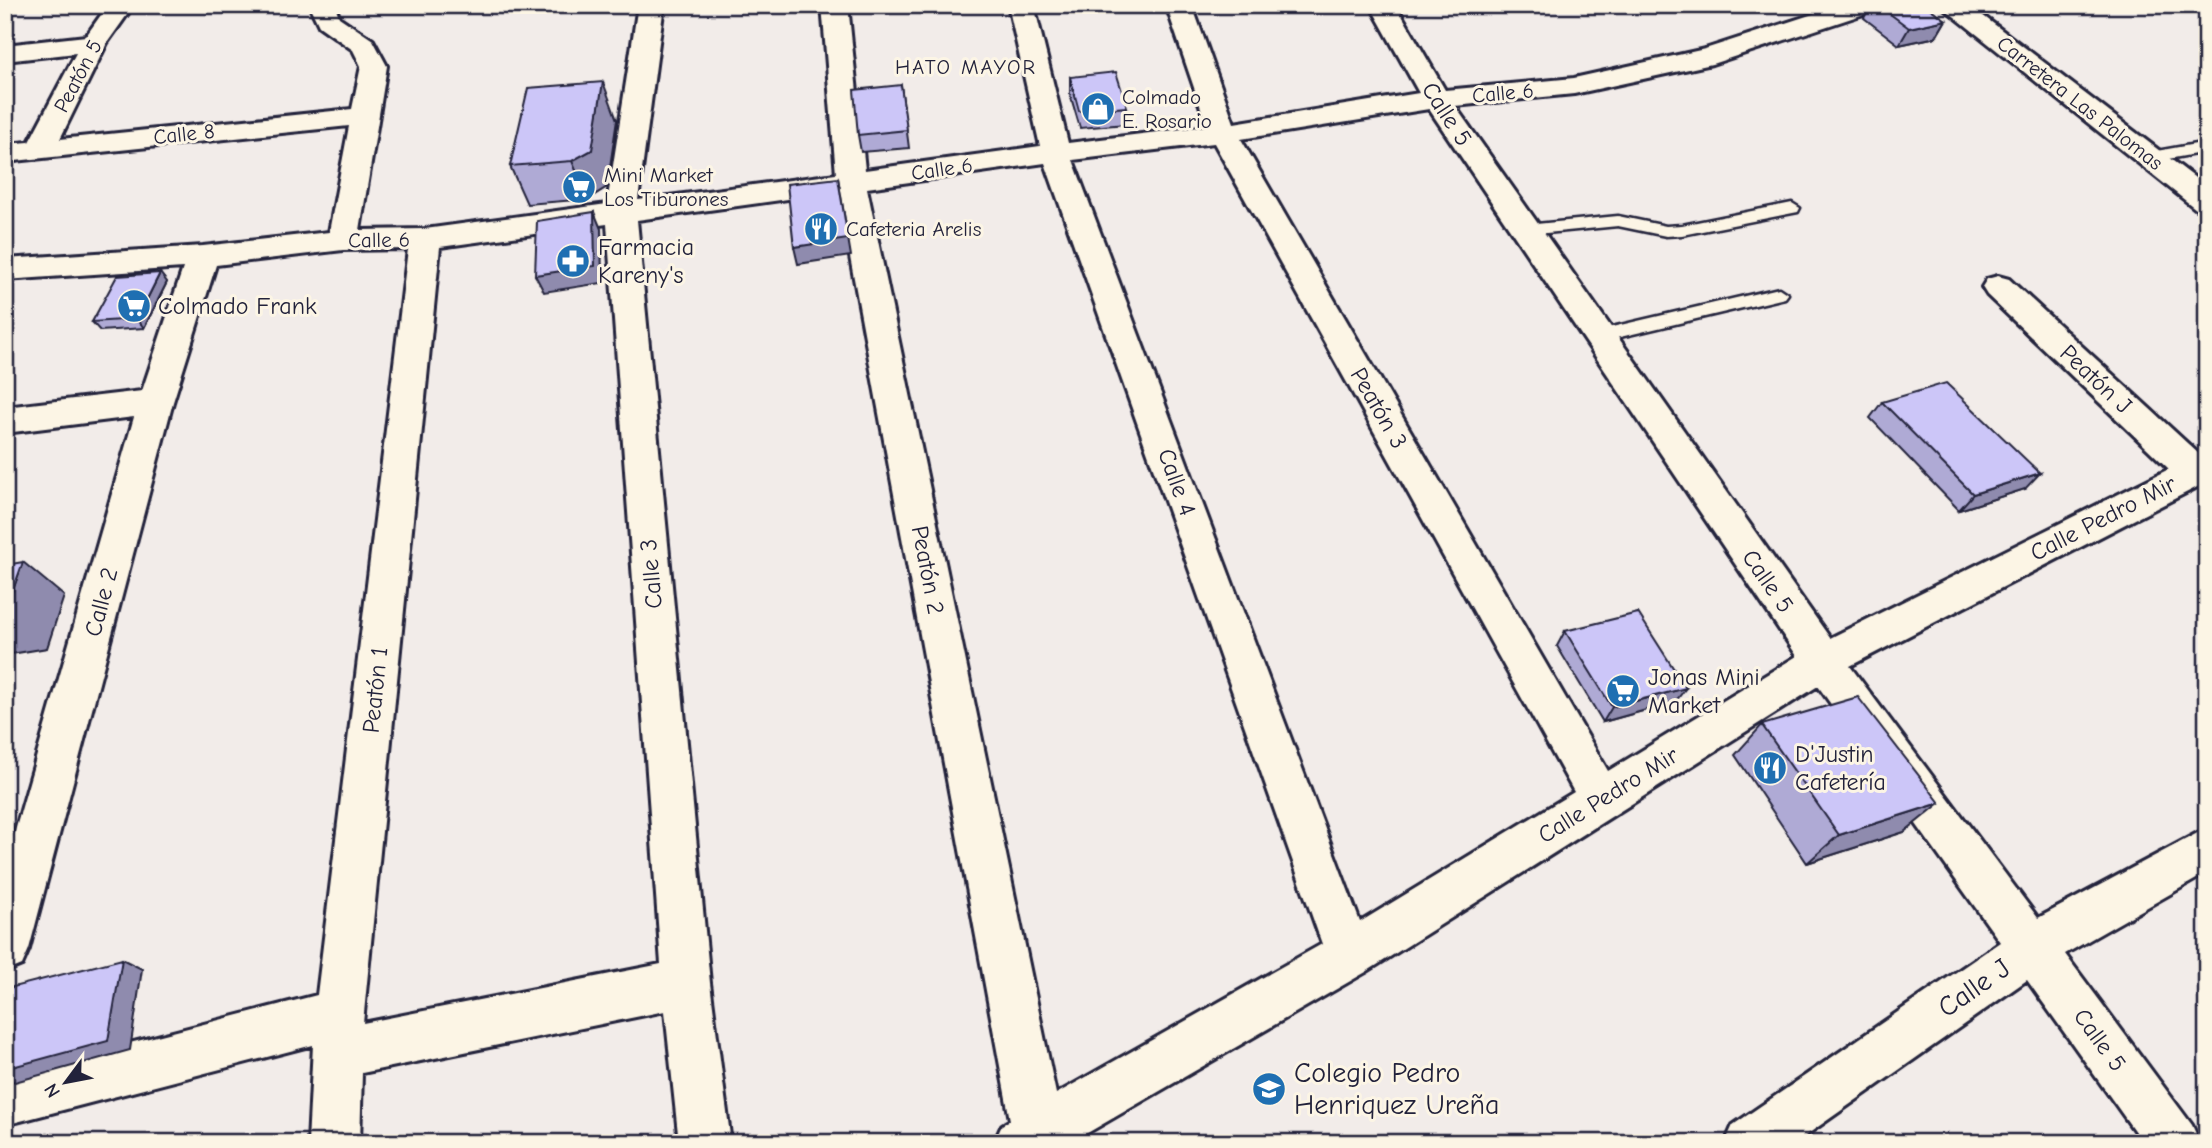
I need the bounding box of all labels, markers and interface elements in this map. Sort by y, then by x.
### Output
street label: Carretera Las Palomas [1992,31,2168,175]
street label: Peatón 5 [49,36,107,116]
district label: HATO MAYOR [895,55,1037,79]
street label: Calle 5 [1416,77,1478,151]
street label: Calle 6 [1471,78,1535,108]
place label: Colmado E. Rosario [1122,85,1212,133]
shop icon: Colmado E. Rosario [1079,90,1117,128]
street label: Calle 8 [152,119,216,149]
street label: Calle 6 [910,153,974,185]
place label: Mini Market Los Tiburones [604,163,729,211]
supermarket icon: Mini Market Los Tiburones [560,168,598,206]
restaurant icon: Cafeteria Arelis [802,210,840,248]
place label: Cafeteria Arelis [846,217,981,241]
street label: Calle 6 [348,227,410,253]
place label: Farmacia Kareny's [598,233,694,289]
pharmacy icon: Farmacia Kareny's [554,242,592,280]
supermarket icon: Colmado Frank [115,287,153,325]
place label: Colmado Frank [158,292,317,320]
street label: Peatón J [2054,339,2138,419]
street label: Peatón 3 [1345,362,1413,454]
street label: Calle 4 [1152,445,1202,519]
street label: Calle Pedro Mir [2025,469,2181,567]
street label: Peatón 2 [906,523,950,617]
street label: Calle 3 [634,538,668,610]
street label: Calle 5 [1736,544,1800,618]
street label: Calle 2 [78,564,124,640]
street label: Peatón 1 [357,646,393,734]
place label: Jonas Mini Market [1648,663,1760,719]
supermarket icon: Jonas Mini Market [1604,672,1642,710]
place label: D'Justin Cafetería [1795,740,1886,796]
street label: Calle Pedro Mir [1533,741,1684,849]
restaurant icon: D'Justin Cafetería [1751,749,1789,787]
street label: Calle J [1932,952,2016,1024]
street label: Calle 5 [2068,1003,2132,1077]
north arrow [32,1046,102,1116]
place label: Colegio Pedro Henriquez Ureña [1294,1057,1499,1121]
school or university icon: Colegio Pedro Henriquez Ureña [1250,1070,1288,1108]
text: N [40,1079,65,1102]

